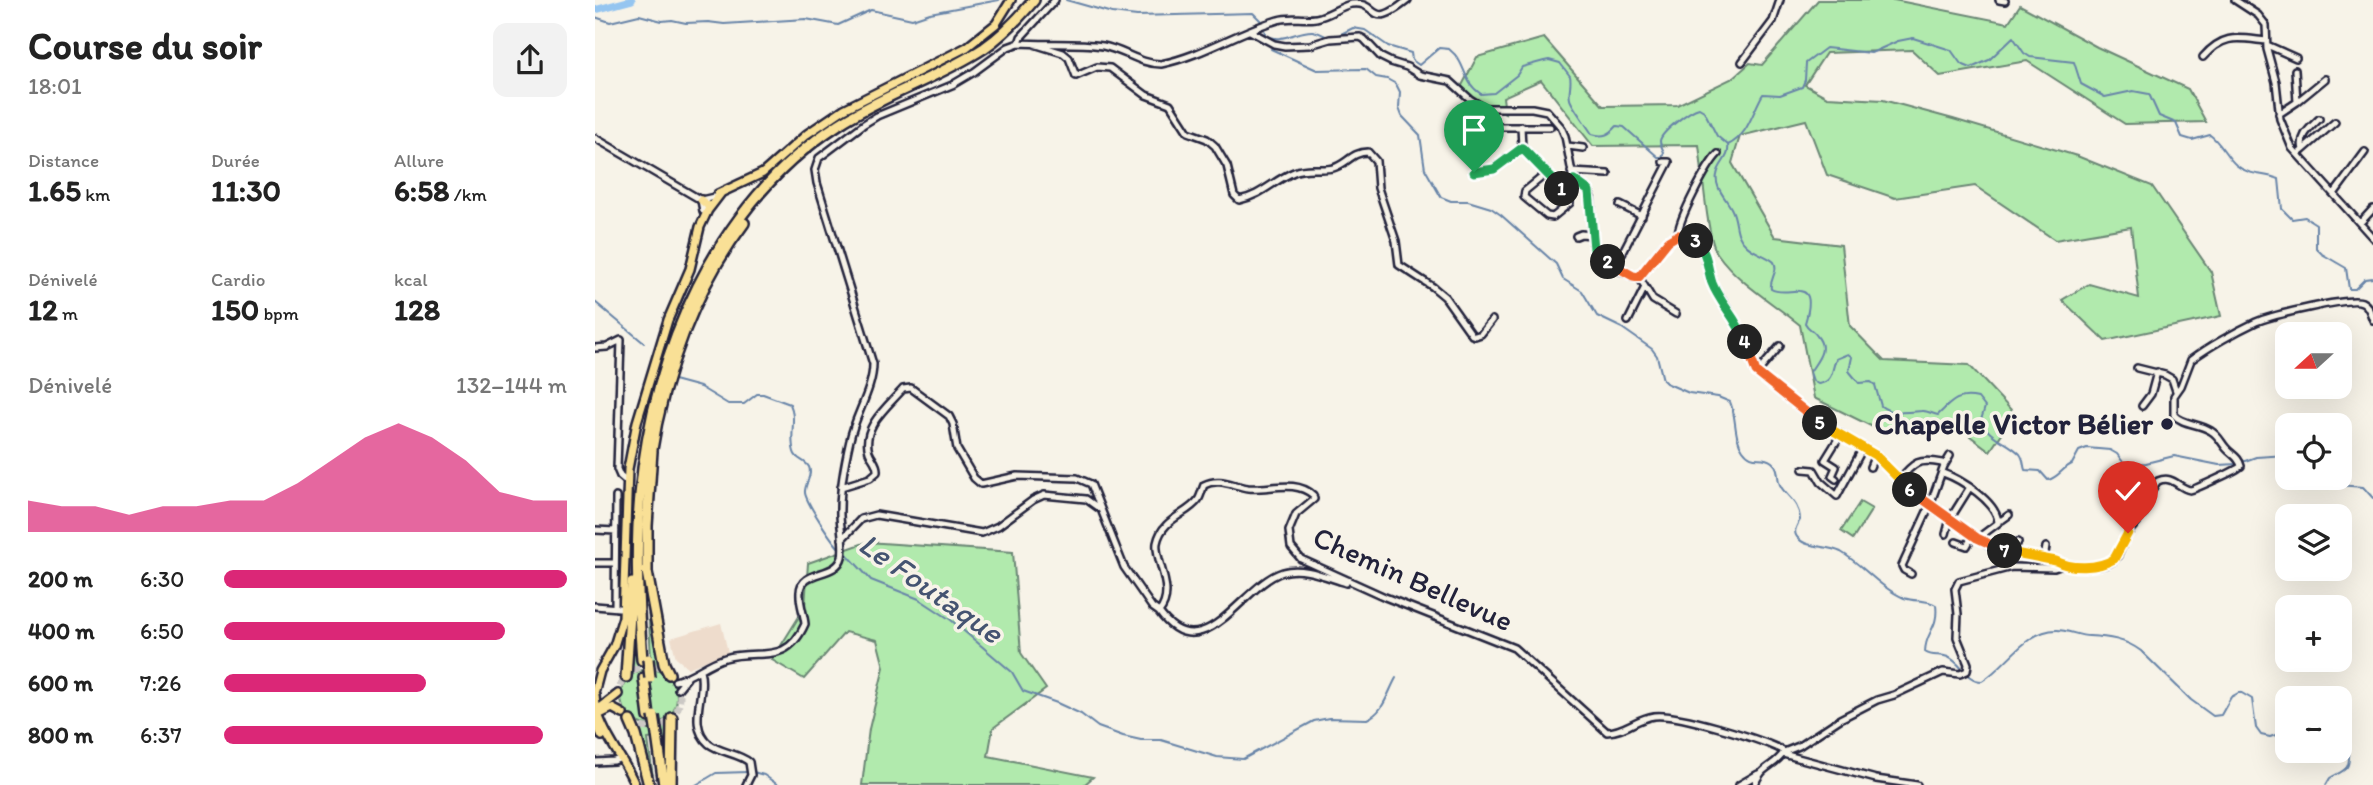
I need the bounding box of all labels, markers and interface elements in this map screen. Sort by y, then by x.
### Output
text: Course du soir [28,23,262,69]
button: share [493,23,567,97]
text: 18:01 [28,72,82,100]
pin [1444,100,1504,172]
icon: arrive [1455,111,1493,149]
text: Distance [28,149,99,172]
text: Durée [211,149,260,172]
text: Allure [394,149,444,172]
text: 1.65 [28,172,81,209]
text: 11:30 [211,172,281,209]
text: 6:58 [394,172,449,209]
pin: 1 [1545,172,1579,206]
text: 1 [1557,177,1566,200]
text: km [81,183,110,206]
text: /km [449,183,487,206]
pin: 3 [1679,224,1713,258]
text: 3 [1690,229,1701,252]
pin: 2 [1591,244,1625,280]
text: 2 [1603,250,1613,273]
text: Dénivelé [28,268,98,291]
text: Cardio [211,268,265,291]
text: kcal [394,268,428,291]
text: 12 [28,291,58,328]
text: 150 [211,291,259,328]
text: 128 [394,291,440,328]
text: m [58,302,78,325]
text: bpm [259,302,299,325]
north arrow [2275,322,2352,399]
map controls [2275,322,2352,763]
pin: 4 [1727,324,1763,360]
text: 4 [1739,330,1750,353]
text: Dénivelé [28,371,112,399]
text: 132–144 m [456,371,567,399]
place label: Chapelle Victor Bélier [1875,405,2154,442]
pin: 5 [1803,406,1837,440]
text: 5 [1815,411,1824,434]
button: locate [2275,413,2352,490]
marker: Chapelle Victor Bélier [2159,416,2175,432]
pin [2098,461,2158,533]
pin: 6 [1893,472,1927,508]
icon: check [2109,472,2147,510]
text: 6 [1904,478,1915,501]
button: layers [2275,504,2352,581]
street label: Chemin Bellevue [1307,518,1519,639]
water label: Le Foutaque [852,524,1012,652]
pin: 7 [1987,534,2023,568]
text: 7 [2000,539,2009,562]
text: 200 m [28,565,93,593]
text: 6:30 [140,565,185,593]
button: + [2275,595,2352,672]
text: 400 m [28,617,95,645]
text: 6:50 [140,617,184,645]
text: 600 m [28,669,93,697]
text: 7:26 [140,669,181,697]
button: − [2275,686,2352,763]
text: 800 m [28,721,93,749]
text: 6:37 [140,721,182,749]

